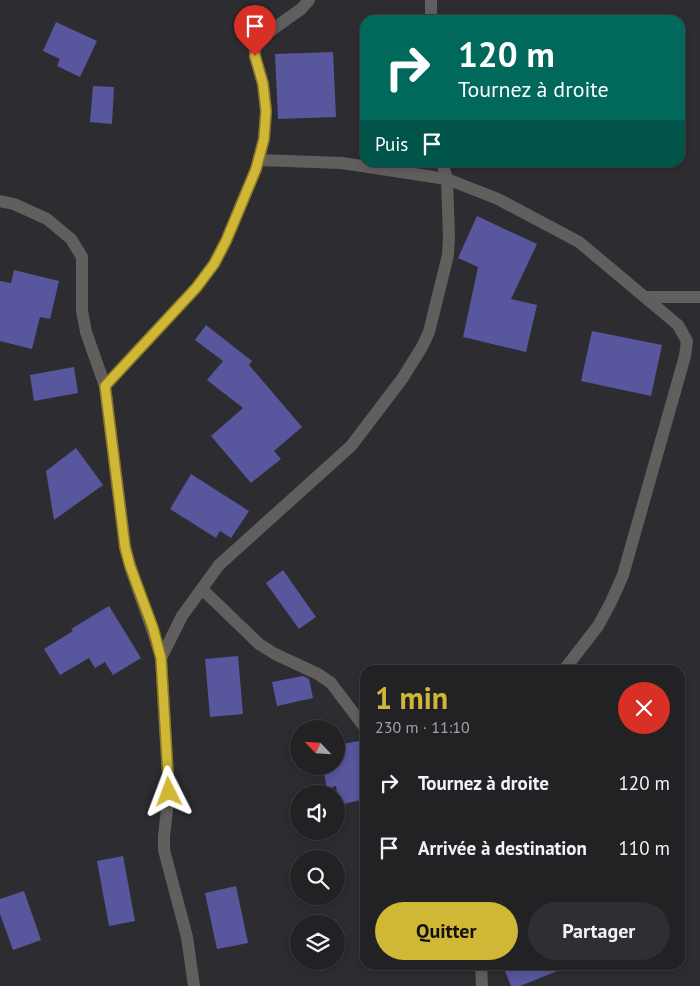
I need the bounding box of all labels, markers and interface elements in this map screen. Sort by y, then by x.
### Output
pin [234,5,276,56]
icon: arrive [241,12,269,40]
text: 120 m [458,31,555,77]
icon: right [375,35,440,100]
text: Tournez à droite [458,75,609,103]
icon: arrive [418,130,446,158]
text: Puis [375,132,408,156]
text: 1 min [375,678,448,717]
button: close [618,682,670,734]
text: 230 m · 11:10 [375,717,470,737]
north arrow [290,720,345,775]
map controls [290,720,345,970]
position arrow [142,765,194,817]
icon: right [375,769,403,797]
text: Tournez à droite [418,771,549,795]
text: 120 m [618,771,670,795]
button: sound [290,785,345,840]
icon: arrive [375,834,403,862]
text: Arrivée à destination [418,836,587,860]
text: 110 m [618,836,670,860]
button: search [290,850,345,905]
button: Quitter [375,902,518,960]
button: Partager [528,902,670,960]
button: layers [290,915,345,970]

